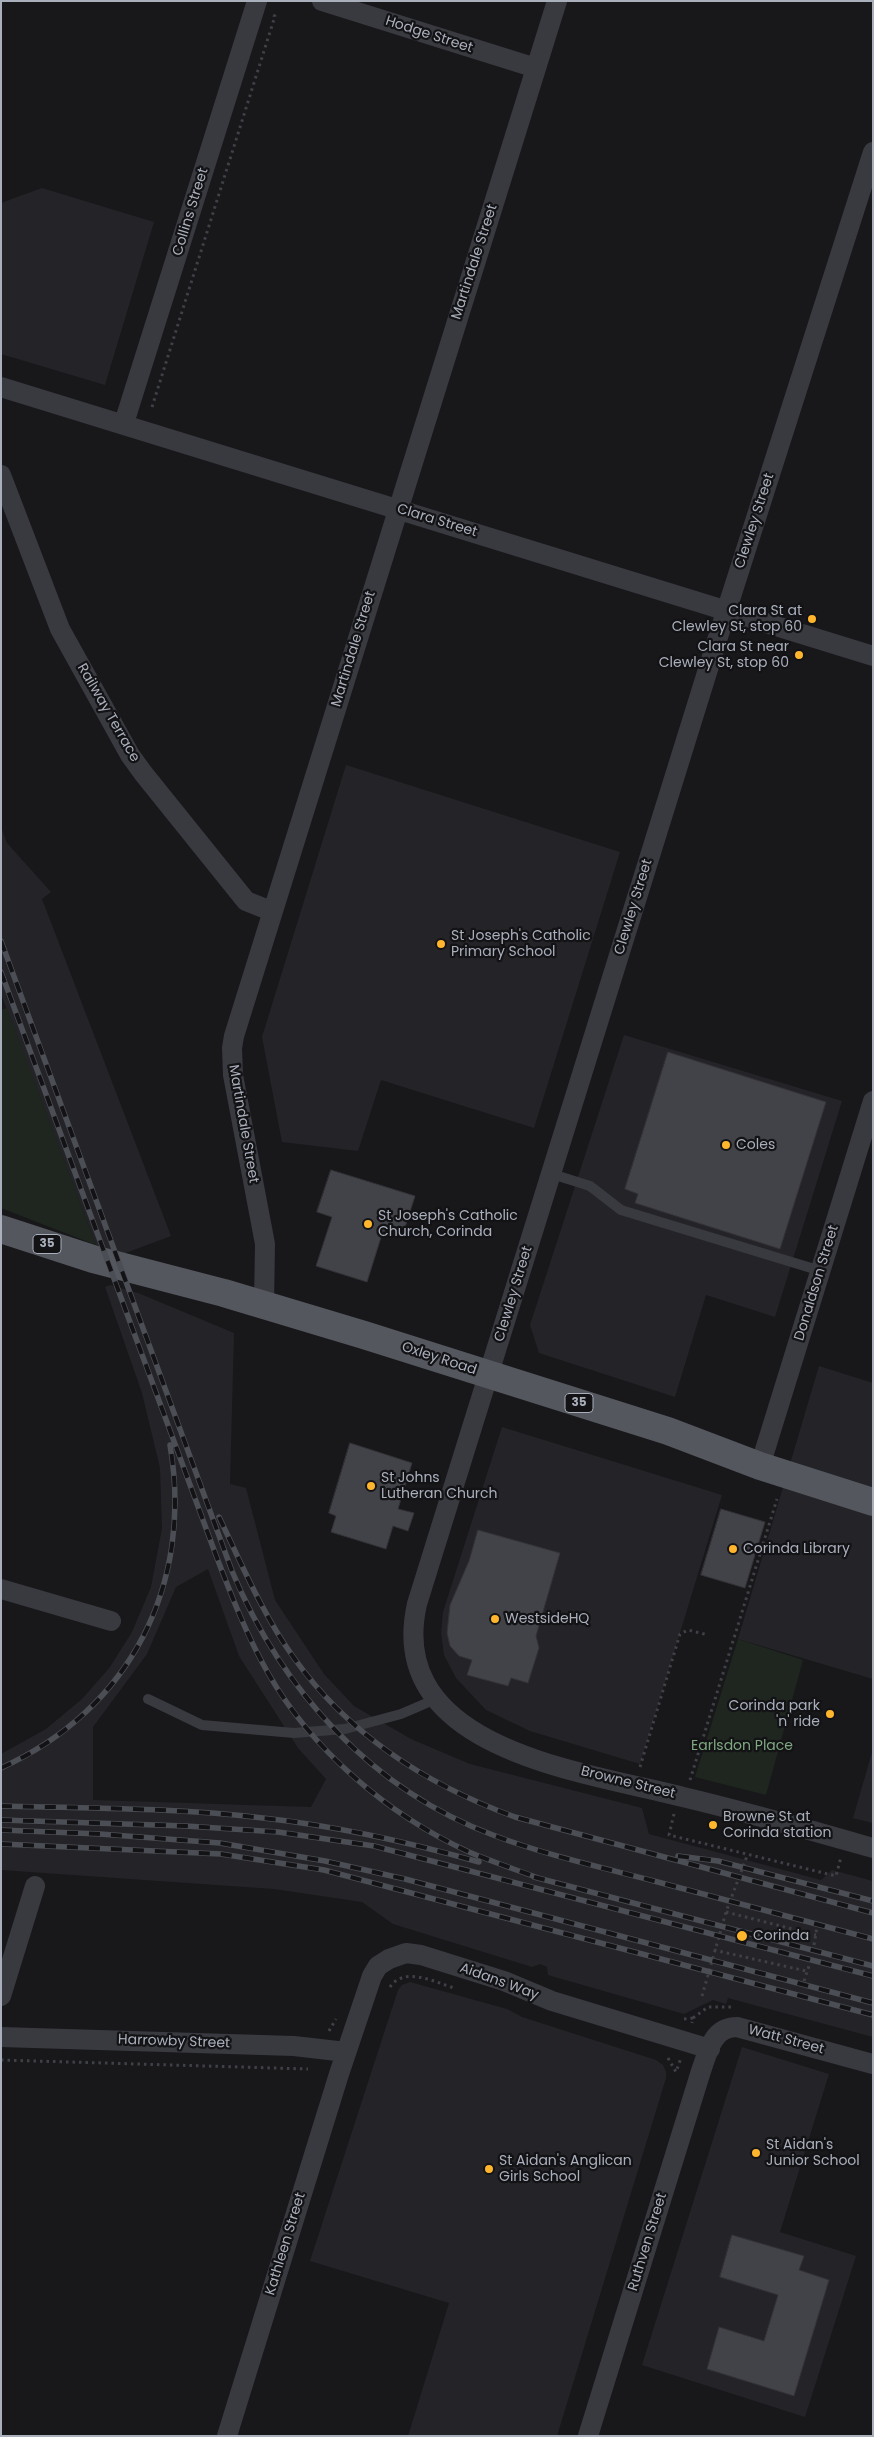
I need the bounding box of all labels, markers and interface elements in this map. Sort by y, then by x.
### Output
street label: Hodge Street [383,13,475,57]
street label: Collins Street [170,166,212,258]
street label: Martindale Street [448,202,502,322]
street label: Clewley Street [732,471,778,571]
street label: Clara Street [395,501,479,541]
street label: Martindale Street [328,589,380,709]
place label: Clara St at Clewley St, stop 60 [672,603,802,636]
marker: Clara St at Clewley St, stop 60 [806,613,818,625]
place label: Clara St near Clewley St, stop 60 [659,639,789,672]
marker: Clara St near Clewley St, stop 60 [793,649,805,661]
street label: Railway Terrace [73,661,143,765]
street label: Clewley Street [611,857,657,957]
place label: St Joseph's Catholic Primary School [451,928,591,960]
marker: St Joseph's Catholic Primary School [435,938,447,950]
street label: Martindale Street [224,1063,262,1185]
place label: Coles [736,1137,775,1153]
marker: Coles [720,1139,732,1151]
place label: St Joseph's Catholic Church, Corinda [378,1208,518,1240]
marker: St Joseph's Catholic Church, Corinda [362,1218,374,1230]
street label: Donaldson Street [791,1223,843,1343]
road number: 35 [33,1234,61,1254]
street label: Clewley Street [491,1244,537,1344]
street label: Oxley Road [399,1339,479,1379]
road number: 35 [565,1394,593,1412]
place label: St Johns Lutheran Church [381,1470,498,1502]
marker: St Johns Lutheran Church [365,1480,377,1492]
place label: Corinda Library [743,1541,850,1557]
marker: Corinda Library [727,1543,739,1555]
place label: WestsideHQ [505,1611,589,1627]
marker: WestsideHQ [489,1613,501,1625]
place label: Corinda park 'n' ride [729,1698,820,1730]
marker: Corinda park 'n' ride [824,1708,836,1720]
park label: Earlsdon Place [691,1738,793,1754]
street label: Browne Street [579,1763,677,1803]
place label: Browne St at Corinda station [723,1809,831,1841]
marker: Browne St at Corinda station [707,1819,719,1831]
place label: Corinda [753,1928,809,1944]
marker: Corinda [735,1929,749,1943]
street label: Aidans Way [457,1960,541,2004]
street label: Watt Street [746,2022,826,2058]
street label: Harrowby Street [118,2032,230,2052]
place label: St Aidan's Junior School [766,2137,860,2170]
marker: St Aidan's Junior School [750,2147,762,2159]
place label: St Aidan's Anglican Girls School [499,2153,632,2186]
marker: St Aidan's Anglican Girls School [483,2163,495,2175]
street label: Kathleen Street [262,2191,310,2297]
street label: Ruthven Street [625,2191,671,2293]

